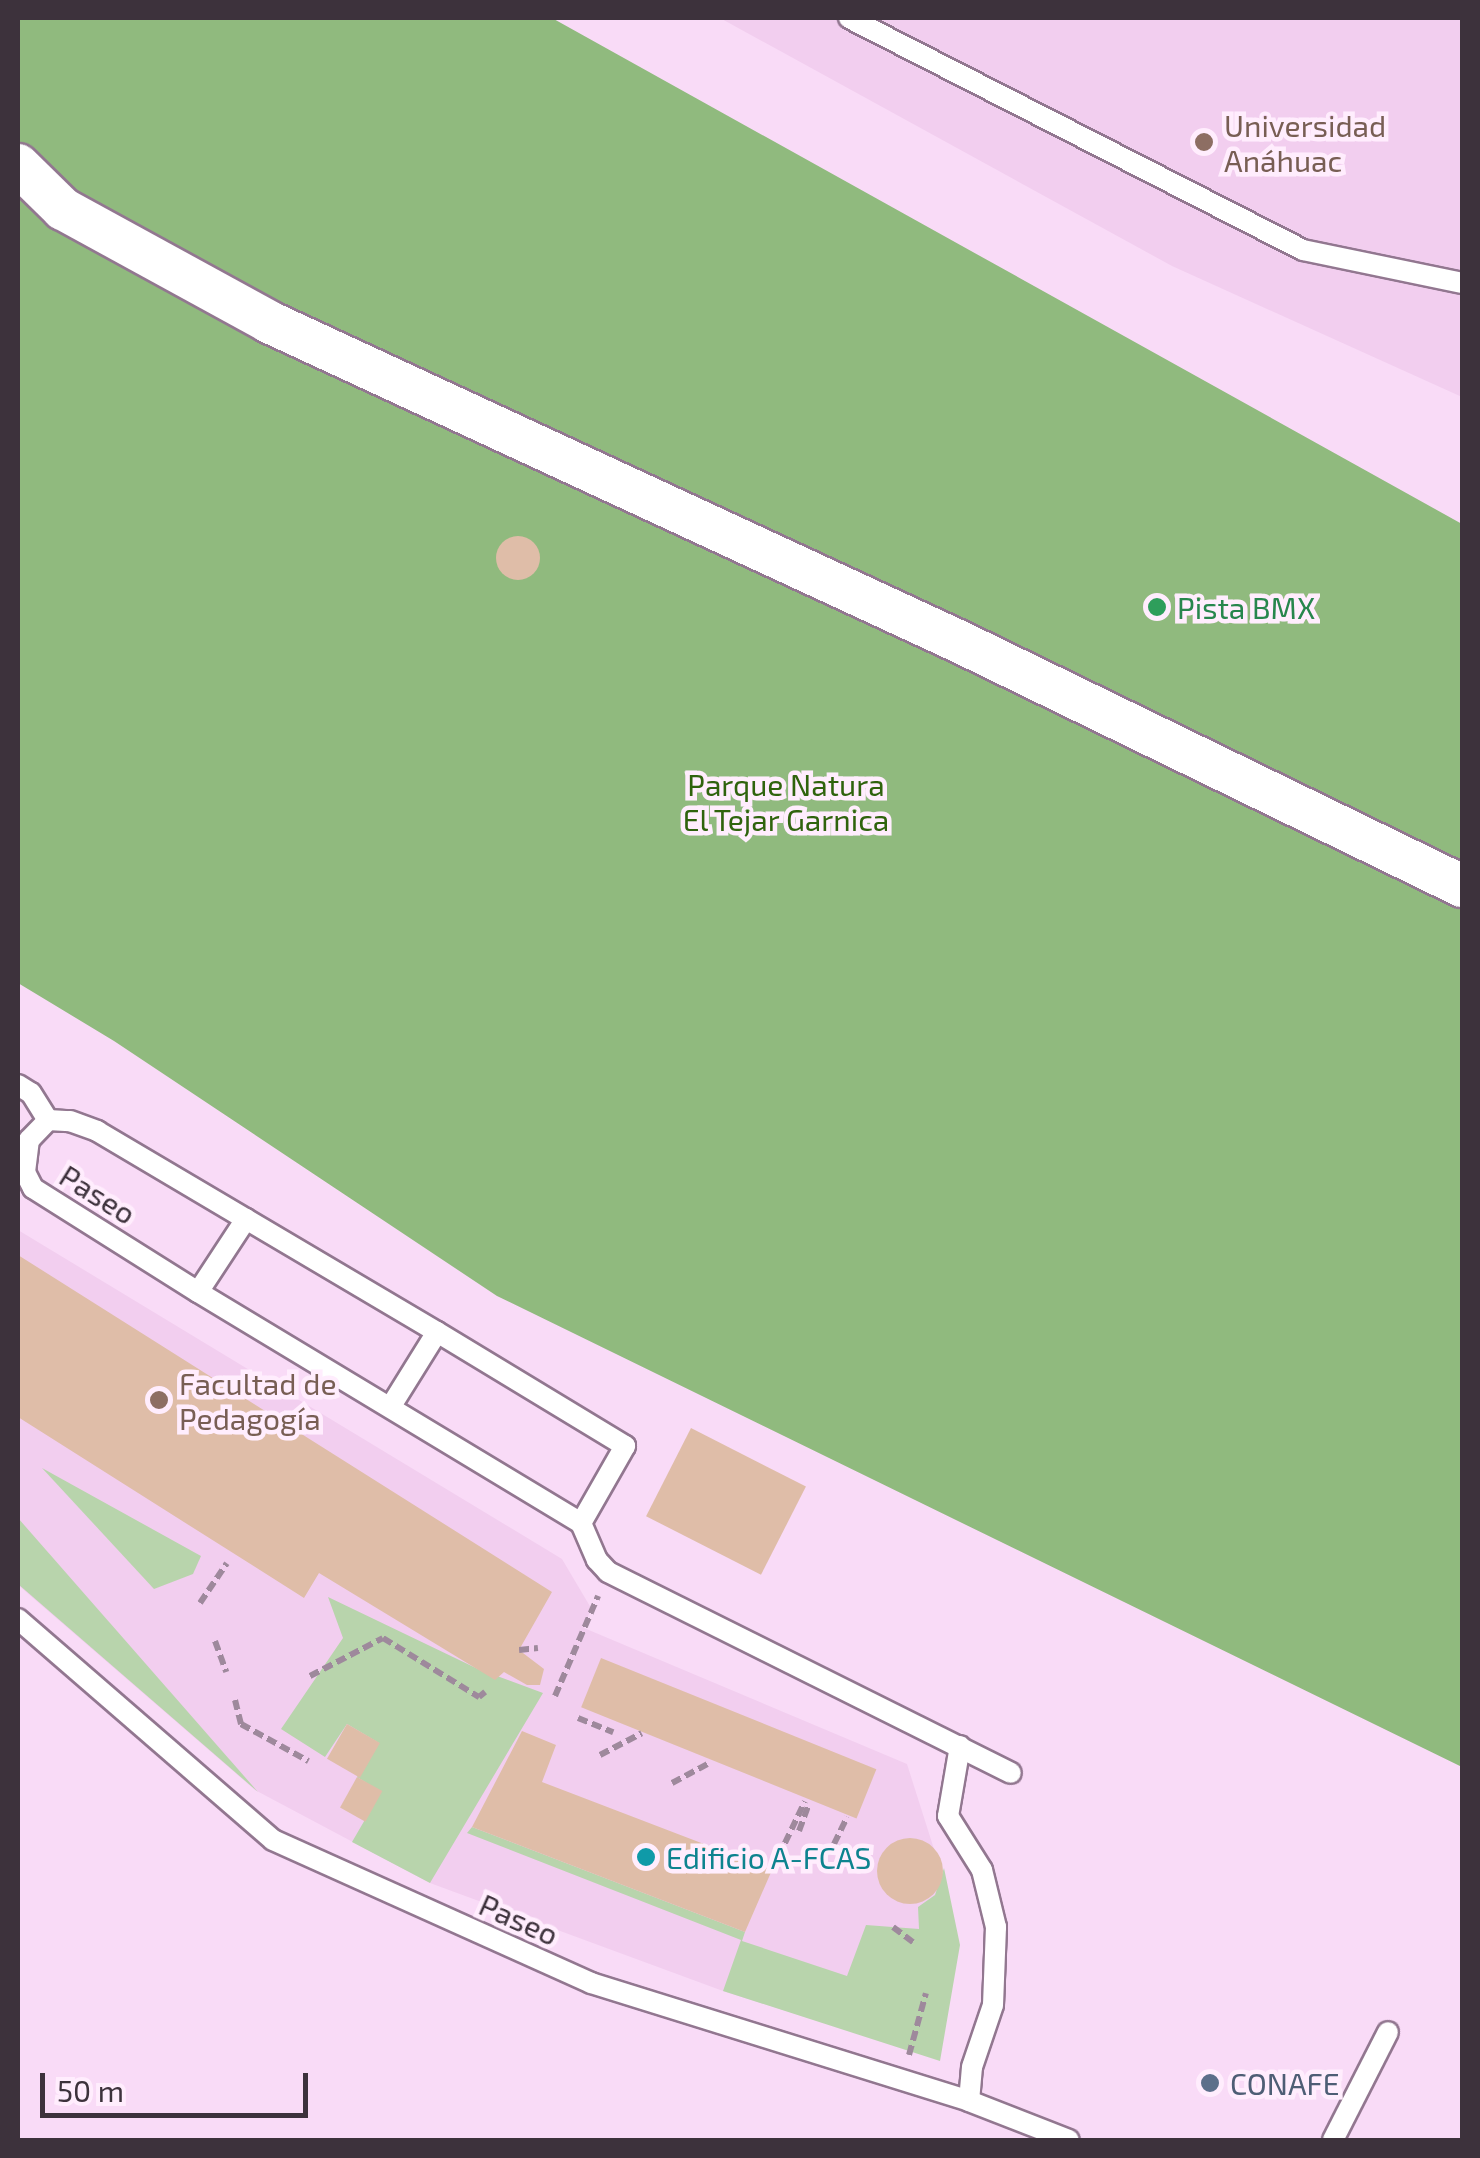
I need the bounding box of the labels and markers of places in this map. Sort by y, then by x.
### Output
place label: Universidad Anáhuac [1224,107,1386,178]
marker: Universidad Anáhuac [1193,131,1215,153]
place label: Pista BMX [1177,589,1315,625]
marker: Pista BMX [1146,596,1168,618]
place label: Facultad de Pedagogía [179,1365,336,1436]
marker: Facultad de Pedagogía [148,1389,170,1411]
place label: Edificio A-FCAS [666,1839,872,1875]
marker: Edificio A-FCAS [635,1846,657,1868]
place label: CONAFE [1230,2065,1340,2101]
marker: CONAFE [1199,2072,1221,2094]

